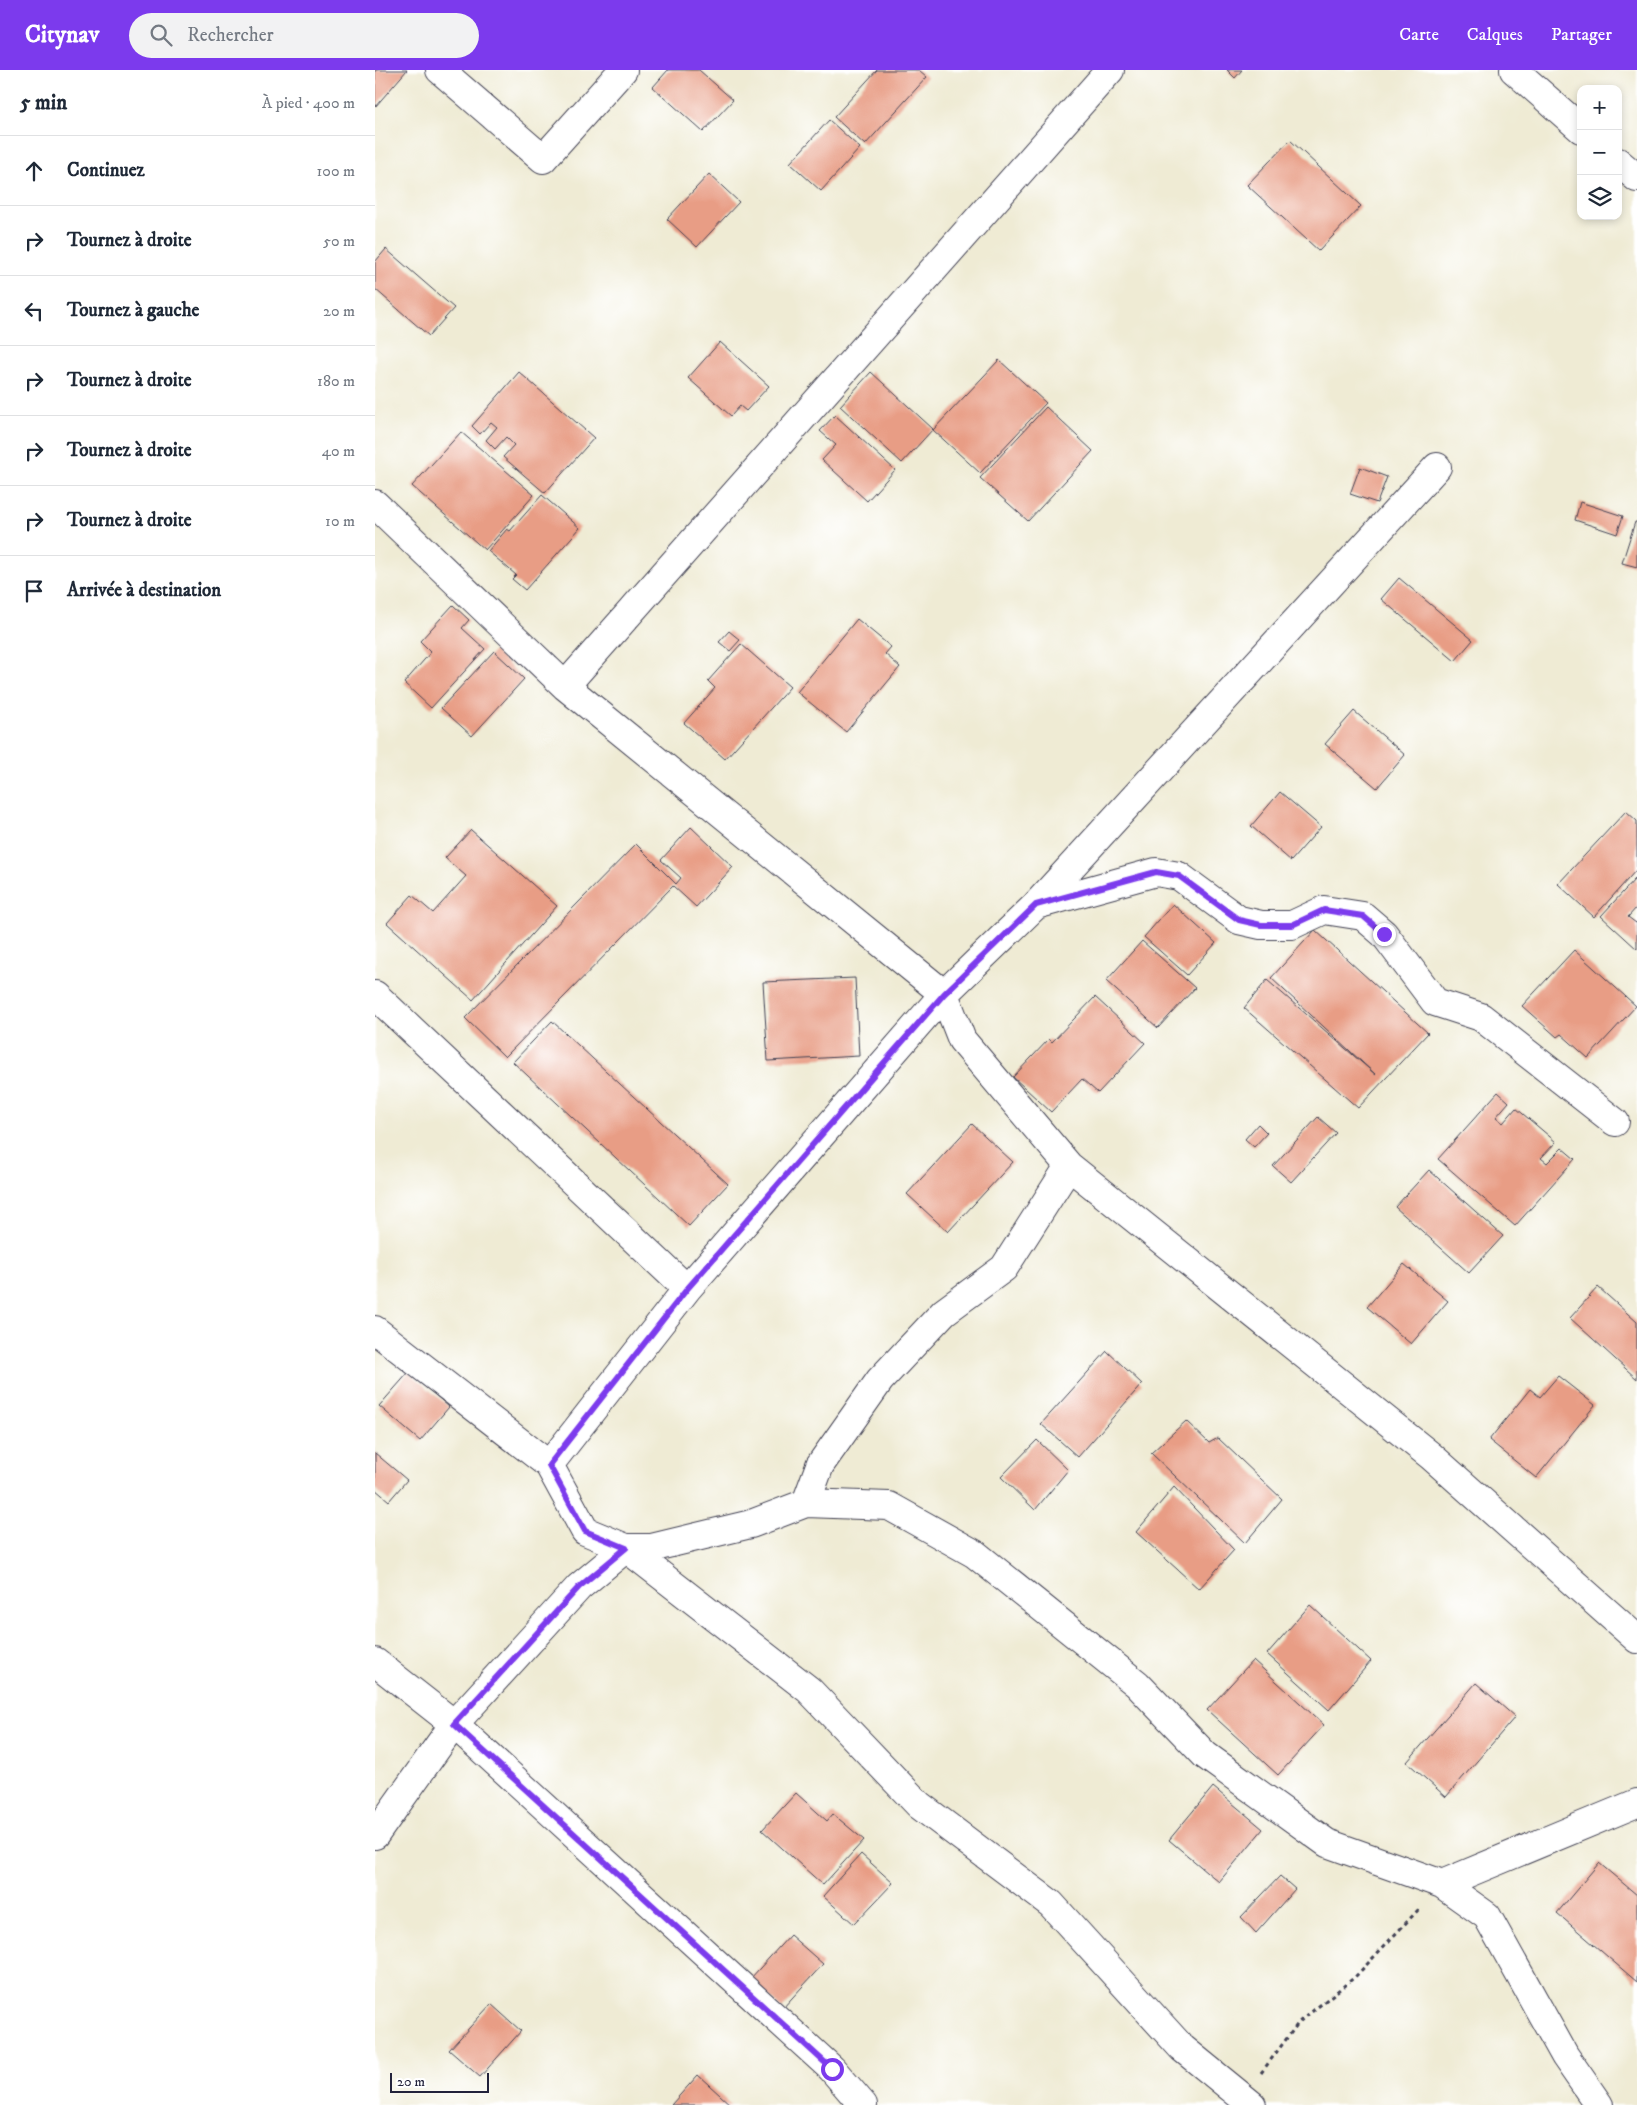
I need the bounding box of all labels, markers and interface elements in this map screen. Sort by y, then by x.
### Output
search box [129,13,479,58]
text: Citynav [25,20,99,50]
icon: search [147,21,175,49]
text: Rechercher [187,24,274,47]
text: Carte [1399,24,1439,46]
text: Calques [1467,24,1523,46]
text: Partager [1551,24,1612,46]
map controls [1577,85,1622,220]
button: + [1577,85,1622,130]
text: 5 min [20,90,67,116]
text: À pied · 400 m [262,93,355,113]
button: − [1577,130,1622,175]
icon: ahead [20,157,48,185]
text: Continuez [67,159,145,182]
text: 100 m [317,161,355,181]
button: layers [1577,175,1622,220]
icon: right [20,227,48,255]
text: Tournez à droite [67,229,192,252]
text: 50 m [323,231,355,251]
icon: left [20,297,48,325]
text: Tournez à gauche [67,299,199,322]
text: 20 m [323,301,355,321]
icon: right [20,367,48,395]
text: Tournez à droite [67,369,192,392]
text: 180 m [317,371,355,391]
icon: right [20,437,48,465]
text: Tournez à droite [67,439,192,462]
text: 40 m [322,441,355,461]
icon: right [20,507,48,535]
text: Tournez à droite [67,509,192,532]
text: 10 m [325,511,355,531]
icon: arrive [20,577,48,605]
text: Arrivée à destination [67,579,221,602]
route end [1373,923,1396,946]
route start [821,2058,844,2081]
scale bar [390,2070,489,2093]
text: 20 m [397,2073,425,2091]

